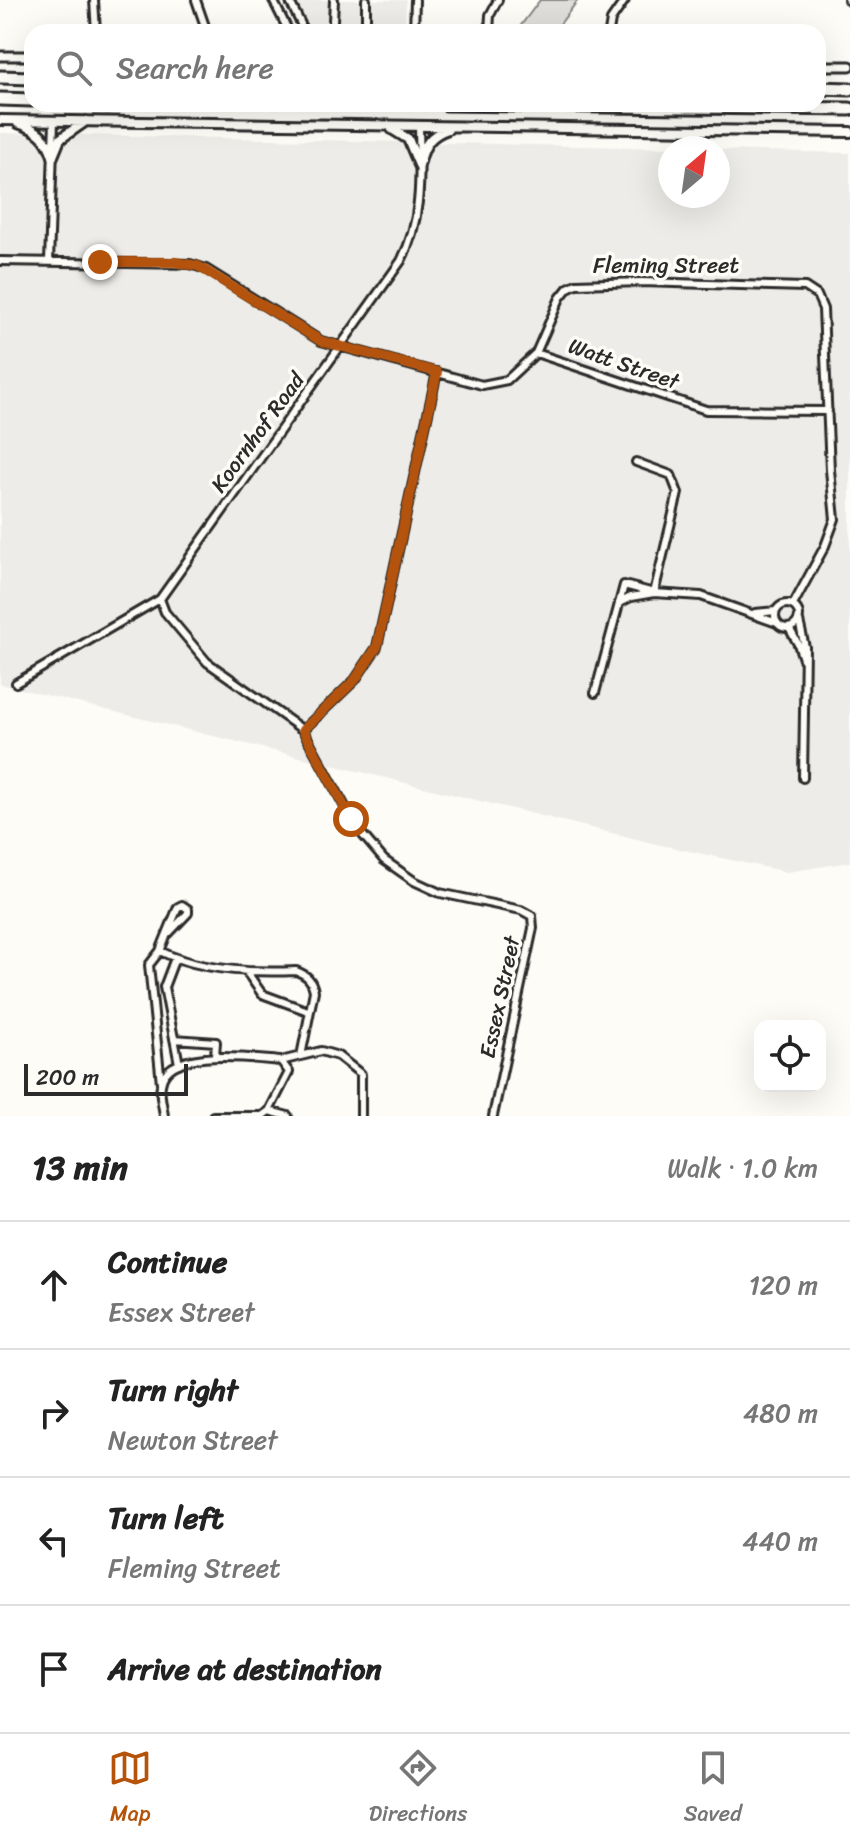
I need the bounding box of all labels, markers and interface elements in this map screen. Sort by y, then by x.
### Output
search box [24,24,826,112]
text: Search here [116,41,274,95]
icon: search [52,46,96,90]
north arrow [658,136,730,208]
route end [82,244,118,280]
street label: Fleming Street [593,246,739,285]
street label: Watt Street [563,326,686,401]
street label: Koornhof Road [200,362,316,501]
route start [333,801,369,837]
street label: Essex Street [468,931,532,1062]
map controls [754,1020,826,1092]
button: locate [754,1020,826,1092]
text: 200 m [36,1058,99,1097]
scale bar [24,1060,188,1096]
text: 13 min [32,1138,128,1198]
text: Walk · 1.0 km [667,1145,818,1191]
text: Continue [108,1235,227,1289]
text: 120 m [749,1262,818,1308]
icon: ahead [32,1263,76,1307]
text: Essex Street [108,1289,254,1335]
text: Turn right [108,1363,238,1417]
text: 480 m [743,1390,818,1436]
icon: right [32,1391,76,1435]
text: Newton Street [108,1417,278,1463]
text: Turn left [108,1491,224,1545]
text: 440 m [742,1518,818,1564]
icon: left [32,1519,76,1563]
text: Fleming Street [108,1545,281,1591]
text: Arrive at destination [108,1642,382,1696]
icon: arrive [32,1647,76,1691]
tab: Map [108,1746,152,1833]
tab: Directions [369,1746,467,1833]
tab: Saved [684,1746,742,1833]

